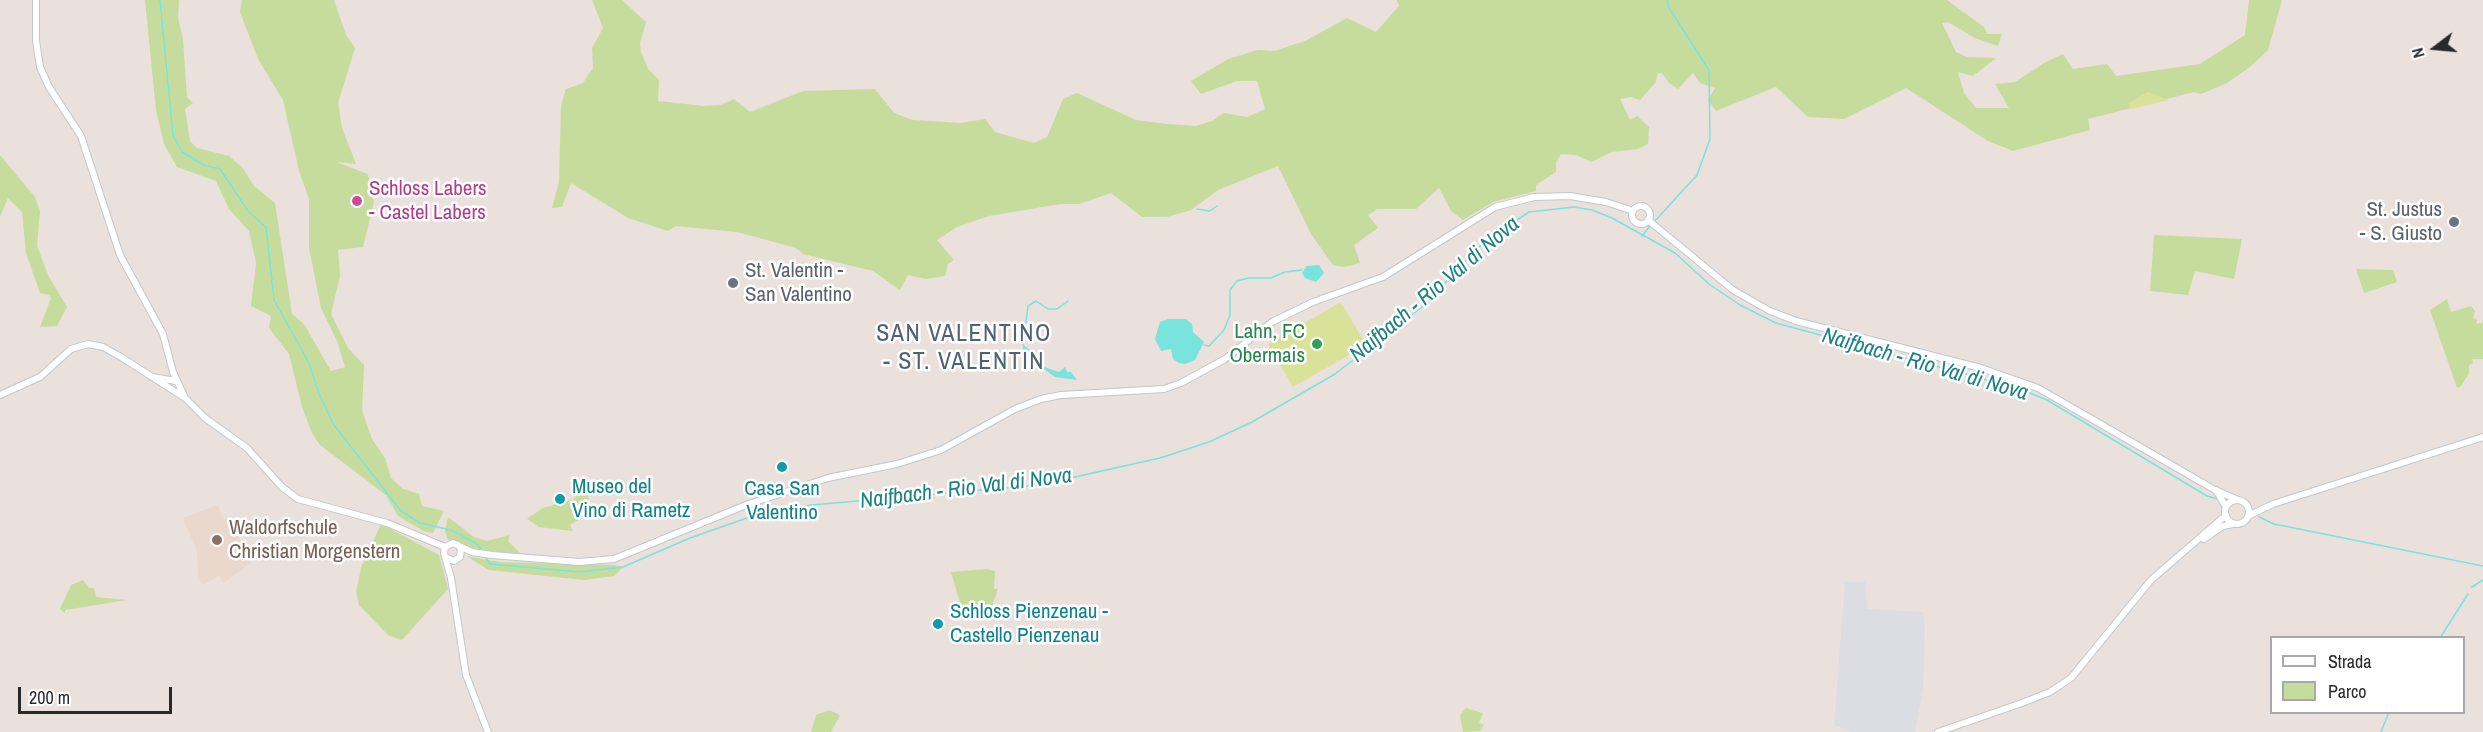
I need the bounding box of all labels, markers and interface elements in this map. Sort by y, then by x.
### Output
north arrow [2405,18,2465,78]
text: N [2406,45,2430,61]
place label: Schloss Labers - Castel Labers [369,176,487,226]
marker: Schloss Labers - Castel Labers [350,194,364,208]
place label: St. Justus - S. Giusto [2360,197,2442,247]
water label: Naifbach - Rio Val di Nova [1345,211,1525,369]
marker: St. Justus - S. Giusto [2447,215,2461,229]
place label: St. Valentin - San Valentino [745,258,852,308]
marker: St. Valentin - San Valentino [726,276,740,290]
place label: Lahn, FC Obermais [1229,319,1305,369]
district label: SAN VALENTINO - ST. VALENTIN [876,321,1052,377]
water label: Naifbach - Rio Val di Nova [1819,323,2031,407]
marker: Lahn, FC Obermais [1310,337,1324,351]
marker: Casa San Valentino [775,460,789,474]
water label: Naifbach - Rio Val di Nova [859,463,1073,515]
place label: Museo del Vino di Rametz [572,474,690,524]
place label: Casa San Valentino [744,476,820,526]
marker: Museo del Vino di Rametz [553,492,567,506]
place label: Waldorfschule Christian Morgenstern [229,515,400,565]
marker: Waldorfschule Christian Morgenstern [210,533,224,547]
place label: Schloss Pienzenau - Castello Pienzenau [950,599,1108,649]
marker: Schloss Pienzenau - Castello Pienzenau [931,617,945,631]
legend [2270,636,2465,714]
text: Strada [2328,649,2372,674]
scale bar [21,675,176,713]
text: Parco [2328,679,2367,704]
text: 200 m [29,685,70,710]

